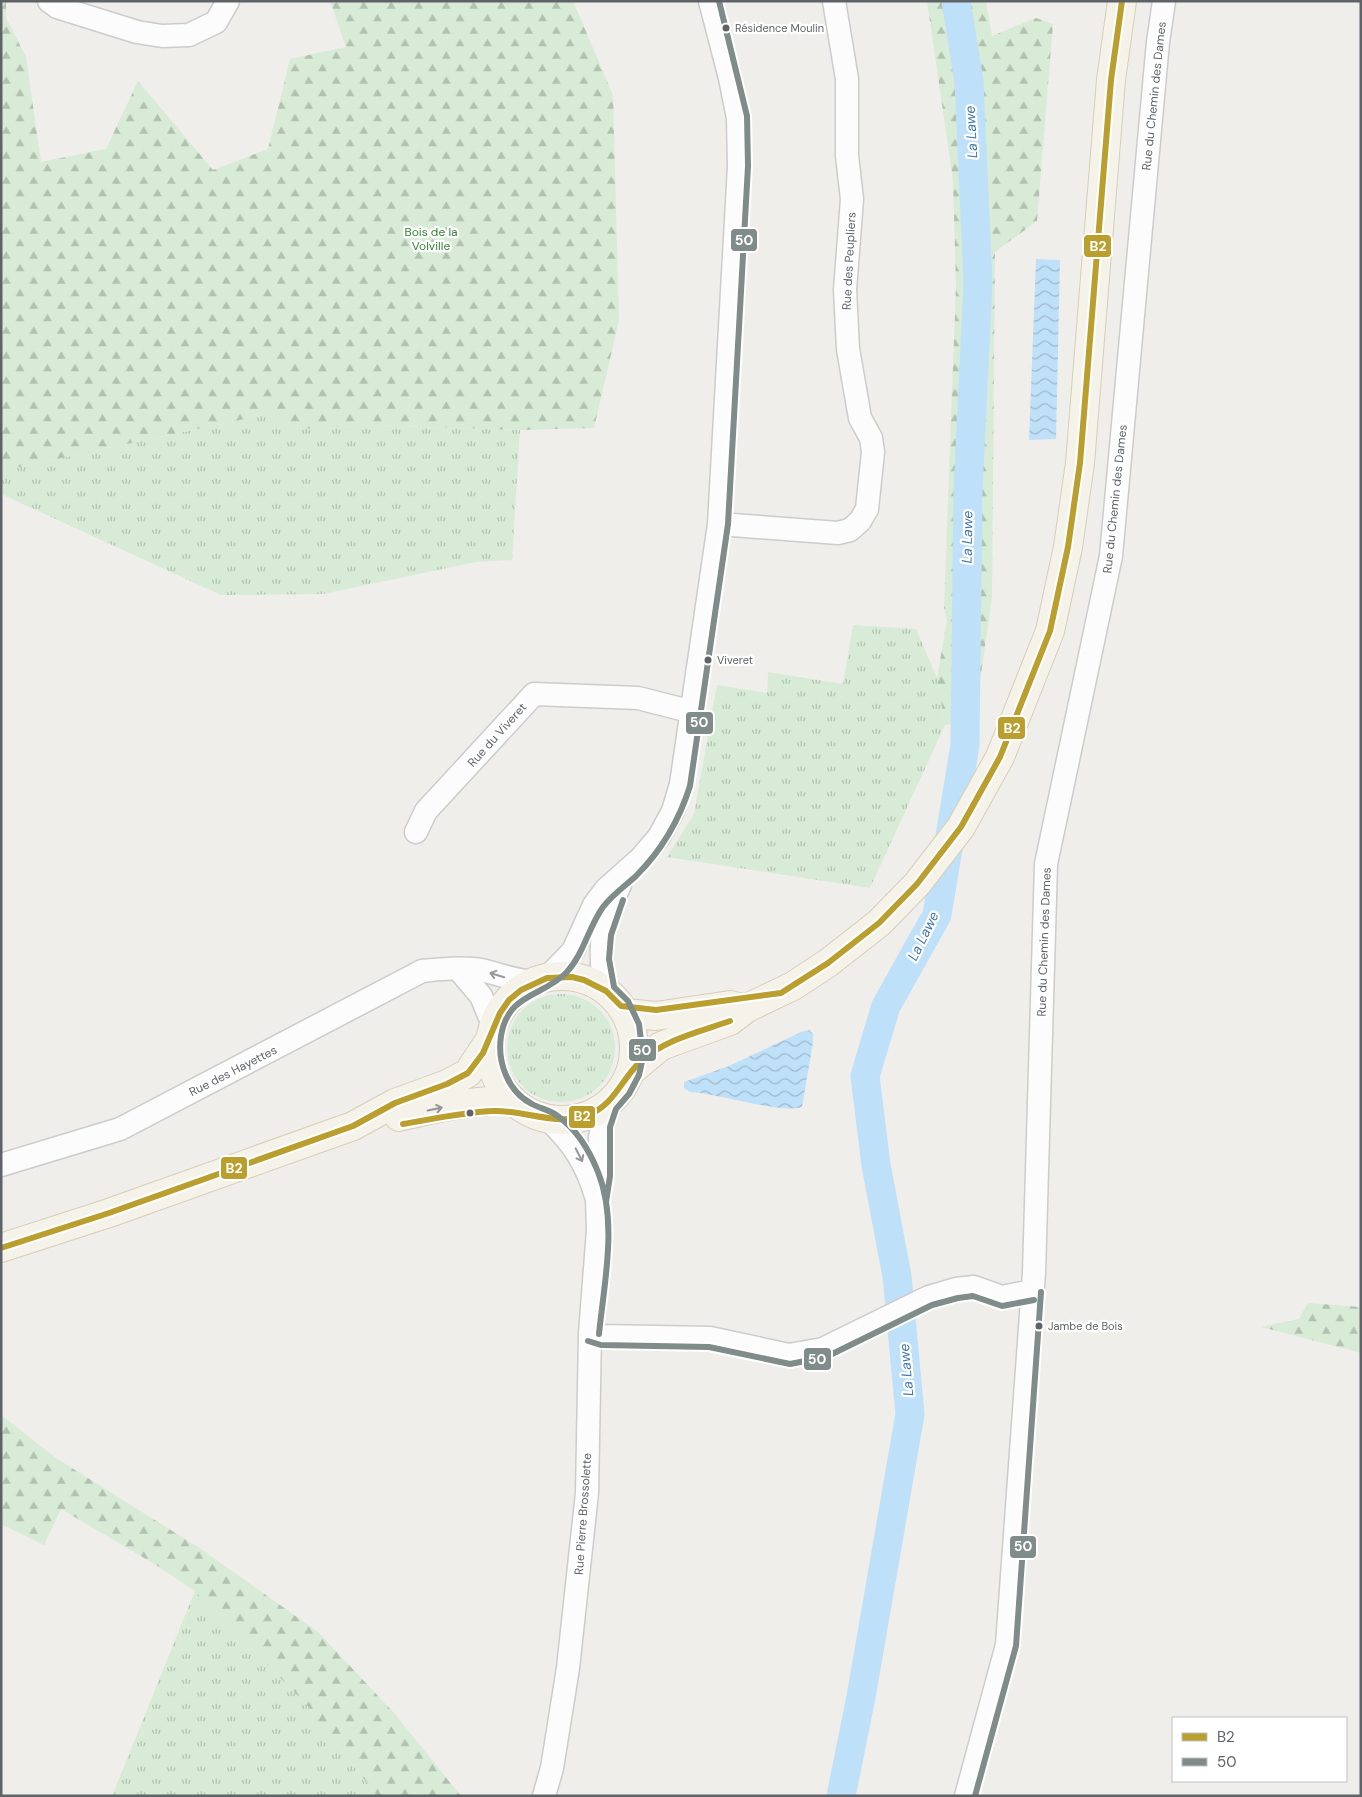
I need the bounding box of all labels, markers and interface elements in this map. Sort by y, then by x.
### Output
place label: Résidence Moulin [735,21,824,35]
street label: Rue du Chemin des Dames [1138,21,1170,171]
marker: Résidence Moulin [721,23,731,33]
water label: La Lawe [961,105,981,159]
street label: Rue des Peupliers [838,212,860,310]
park label: Bois de la Volville [404,224,458,254]
line badge: 50 [730,228,758,252]
text: 50 [735,231,753,249]
line badge: B2 [1083,234,1112,258]
text: B2 [1089,237,1107,255]
street label: Rue du Chemin des Dames [1099,424,1131,574]
water label: La Lawe [958,510,976,563]
place label: Viveret [717,653,753,667]
marker: Viveret [703,655,713,665]
street label: Rue du Viveret [464,699,530,770]
line badge: 50 [685,711,714,735]
text: 50 [690,713,708,731]
line badge: B2 [997,716,1026,740]
text: B2 [1003,719,1021,737]
street label: Rue du Chemin des Dames [1033,867,1055,1017]
water label: La Lawe [903,908,943,964]
one-way arrow [489,969,505,979]
line badge: 50 [628,1038,657,1062]
text: 50 [633,1041,651,1059]
street label: Rue des Hayettes [186,1042,280,1100]
one-way arrow [427,1104,443,1113]
line badge: B2 [568,1105,596,1129]
text: B2 [573,1107,591,1125]
unlabelled marker [465,1108,475,1118]
one-way arrow [575,1147,584,1162]
line badge: B2 [220,1156,248,1180]
text: B2 [225,1159,243,1177]
place label: Jambe de Bois [1048,1319,1123,1333]
marker: Jambe de Bois [1034,1321,1044,1331]
water label: La Lawe [895,1343,917,1397]
line badge: 50 [803,1347,832,1371]
text: 50 [808,1350,826,1368]
street label: Rue Pierre Brossolette [571,1452,595,1576]
line badge: 50 [1009,1535,1037,1559]
text: 50 [1014,1537,1032,1555]
legend [1172,1717,1347,1782]
text: B2 [1217,1727,1235,1747]
text: 50 [1217,1752,1236,1772]

